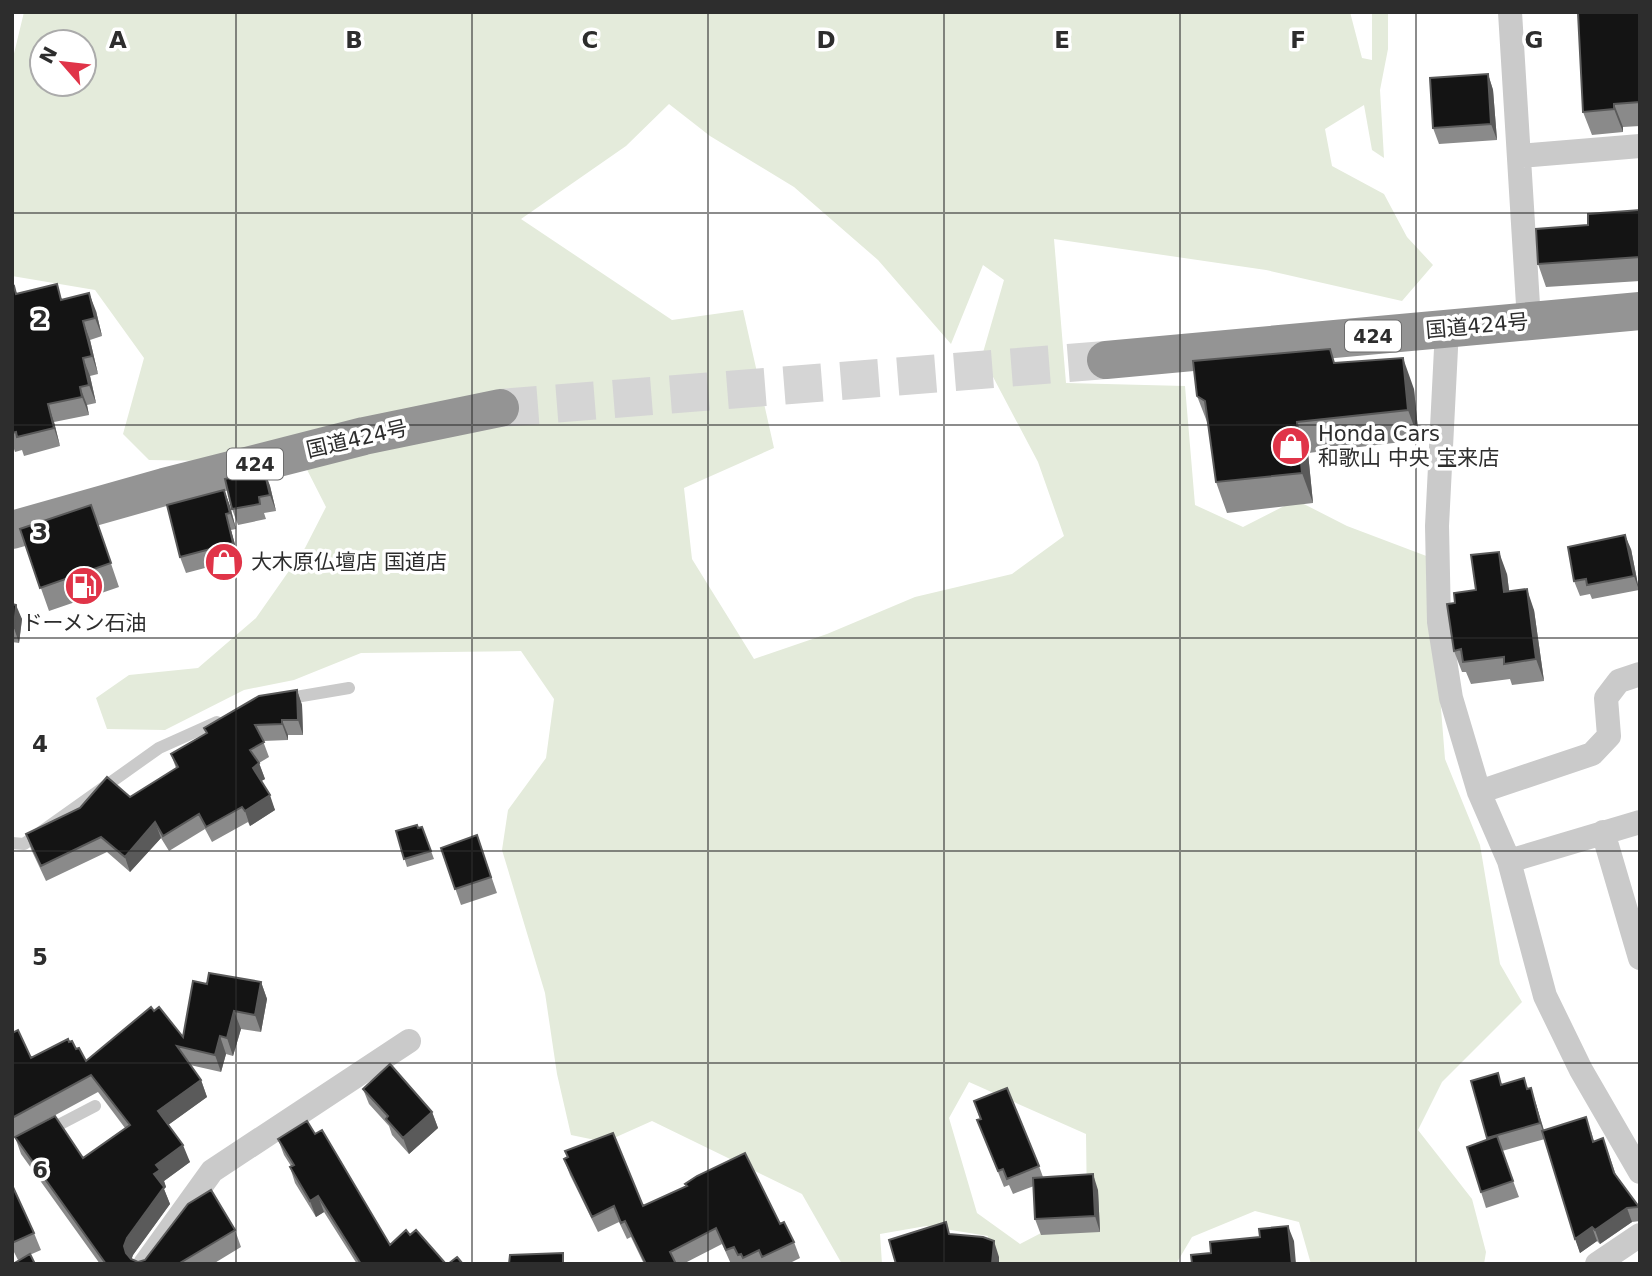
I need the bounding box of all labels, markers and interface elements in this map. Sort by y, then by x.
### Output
text: A [109,27,127,53]
text: B [345,27,363,53]
text: C [582,27,598,53]
text: D [816,27,836,53]
text: E [1054,27,1070,53]
text: F [1290,27,1306,53]
text: G [1525,27,1543,53]
north arrow [28,28,98,98]
text: N [35,43,61,67]
text: 2 [32,306,48,332]
street label: 国道424号 [1425,310,1529,342]
road number: 424 [1345,320,1401,352]
street label: 国道424号 [304,416,410,462]
place label: Honda Cars 和歌山 中央 宝来店 [1318,422,1499,470]
shop icon: Honda Cars 和歌山 中央 宝来店 [1270,425,1312,467]
road number: 424 [227,449,283,480]
text: 3 [32,519,48,545]
shop icon: 大木原仏壇店 国道店 [203,541,245,583]
place label: 大木原仏壇店 国道店 [251,550,447,574]
fuel station icon: ドーメン石油 [63,565,105,607]
place label: ドーメン石油 [21,611,147,635]
text: 4 [32,731,48,757]
text: 5 [32,944,48,970]
text: 6 [32,1157,48,1183]

